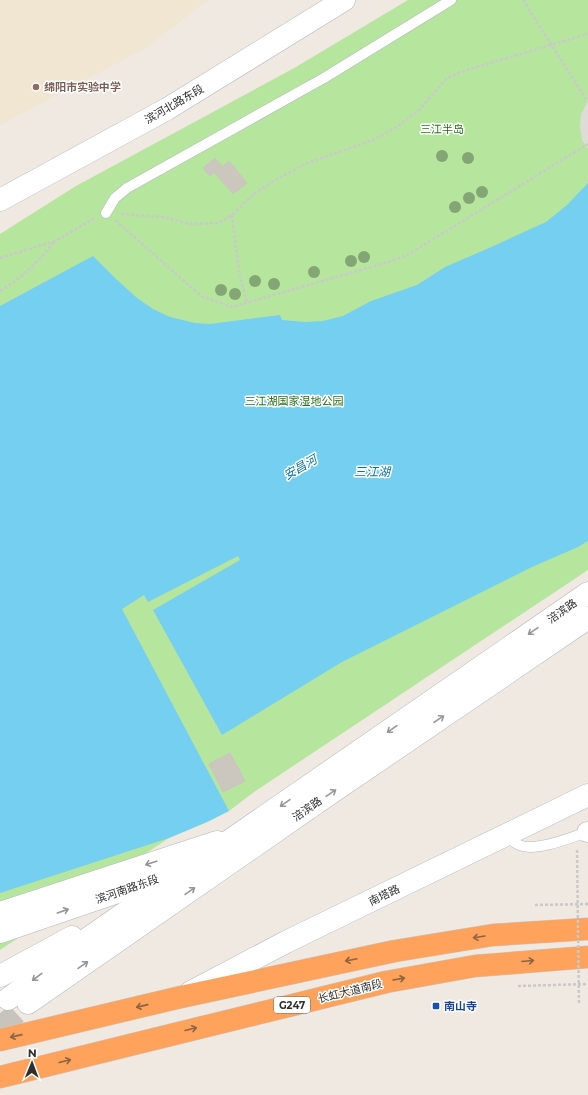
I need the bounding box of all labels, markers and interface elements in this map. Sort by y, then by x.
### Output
place label: 绵阳市实验中学 [44,80,121,94]
street label: 滨河北路东段 [142,81,206,127]
marker: 绵阳市实验中学 [31,82,41,92]
park label: 三江半岛 [420,122,464,136]
park label: 三江湖国家湿地公园 [245,394,344,408]
water label: 安昌河 [281,451,321,482]
water label: 三江湖 [354,464,392,479]
street label: 涪滨路 [544,596,580,626]
one-way arrow [528,627,539,635]
one-way arrow [433,715,444,724]
one-way arrow [386,725,397,733]
one-way arrow [325,788,337,796]
street label: 涪滨路 [289,794,325,824]
one-way arrow [280,799,291,807]
one-way arrow [145,860,157,868]
street label: 滨河南路东段 [94,872,160,906]
street label: 南塔路 [366,881,402,909]
one-way arrow [184,887,195,895]
one-way arrow [57,906,69,914]
one-way arrow [473,933,486,941]
one-way arrow [345,957,358,965]
one-way arrow [521,958,534,965]
one-way arrow [77,961,88,969]
one-way arrow [32,973,43,981]
one-way arrow [392,975,405,983]
street label: 长虹大道南段 [316,976,384,1006]
road number: G247 [274,997,310,1013]
place label: 南山寺 [444,999,477,1013]
marker: 南山寺 [431,1001,441,1011]
one-way arrow [136,1003,149,1011]
one-way arrow [184,1025,197,1033]
one-way arrow [10,1033,23,1040]
north arrow [12,1043,52,1083]
text: N [28,1046,37,1060]
one-way arrow [58,1057,71,1064]

